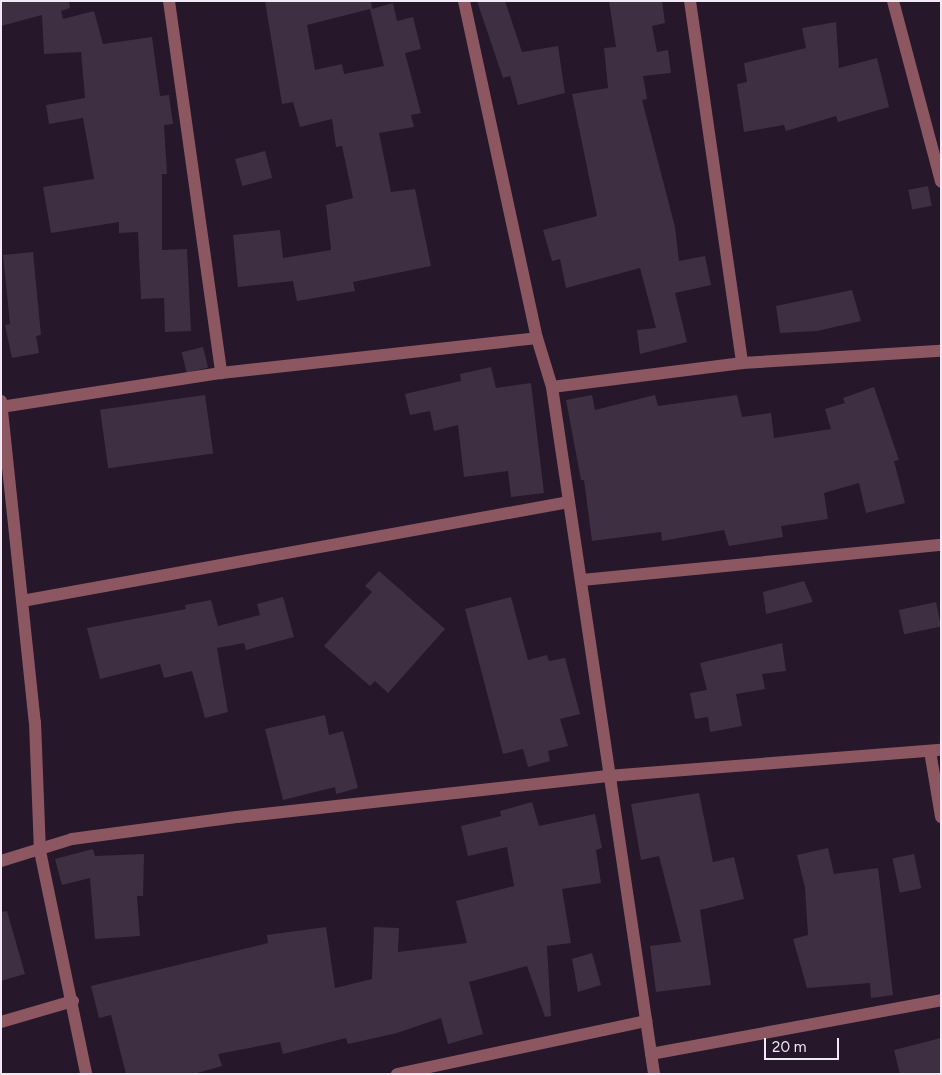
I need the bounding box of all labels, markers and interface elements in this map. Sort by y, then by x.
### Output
scale bar [767,1028,842,1060]
text: 20 m [772,1038,806,1056]

